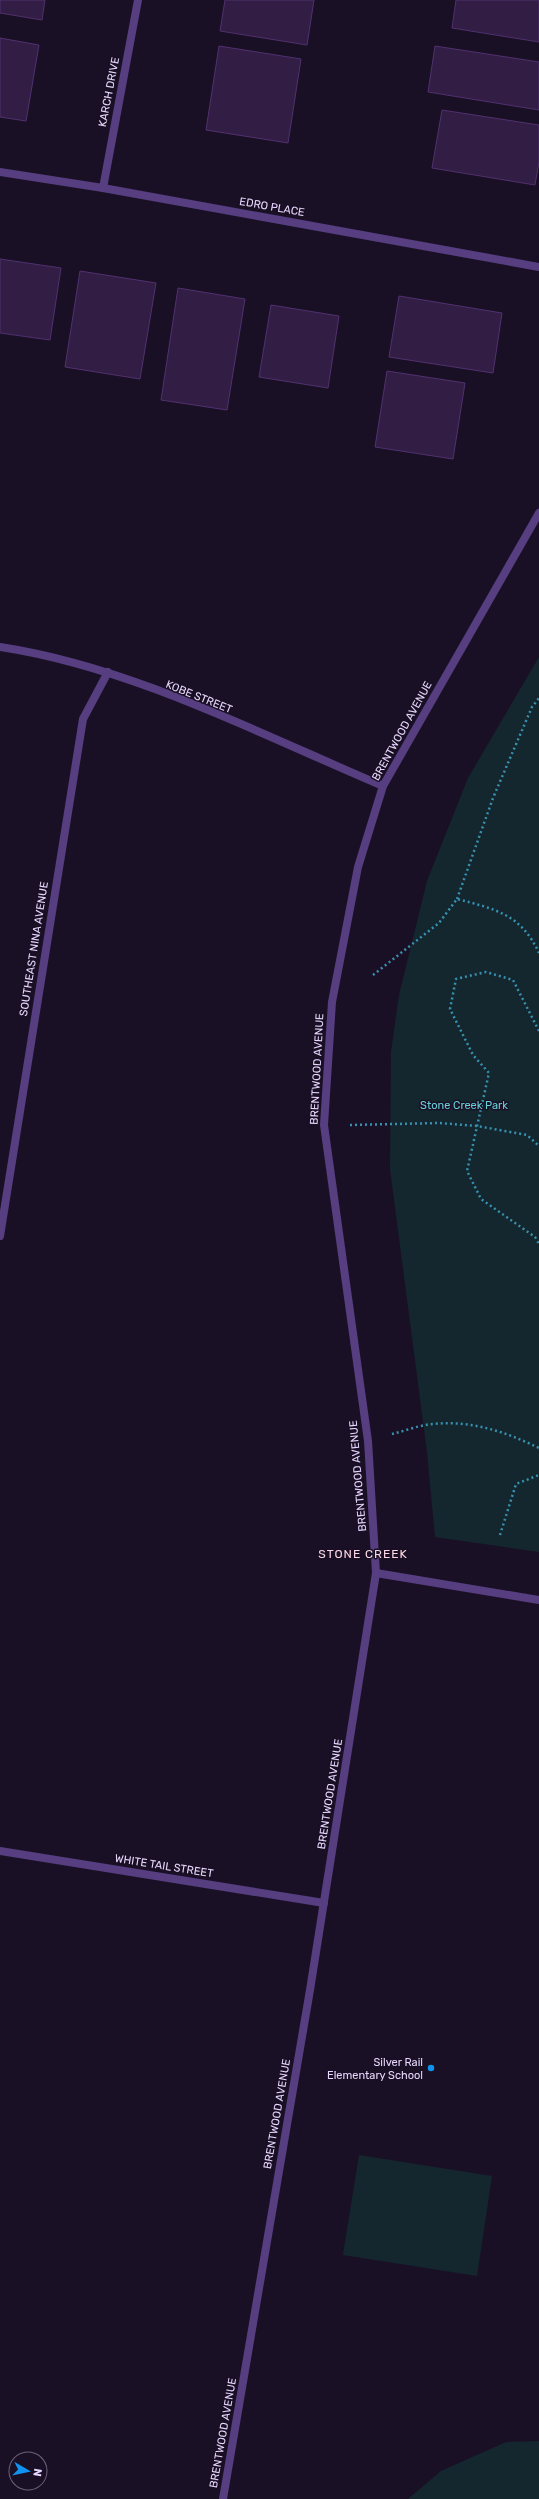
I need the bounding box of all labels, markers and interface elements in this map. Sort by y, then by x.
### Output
street label: KARCH DRIVE [96,56,122,128]
street label: EDRO PLACE [238,195,306,219]
street label: KOBE STREET [164,678,235,716]
street label: BRENTWOOD AVENUE [369,679,435,783]
street label: SOUTHEAST NINA AVENUE [17,880,51,1017]
street label: BRENTWOOD AVENUE [308,1013,326,1125]
park label: Stone Creek Park [420,1099,508,1112]
street label: BRENTWOOD AVENUE [347,1420,369,1532]
district label: STONE CREEK [318,1547,408,1561]
street label: BRENTWOOD AVENUE [315,1738,345,1850]
street label: WHITE TAIL STREET [114,1852,215,1880]
place label: Silver Rail Elementary School [327,2056,423,2082]
street label: BRENTWOOD AVENUE [261,2058,293,2170]
marker: Silver Rail Elementary School [426,2063,436,2073]
street label: BRENTWOOD AVENUE [207,2377,239,2489]
north arrow [8,2451,48,2491]
text: N [30,2468,44,2477]

